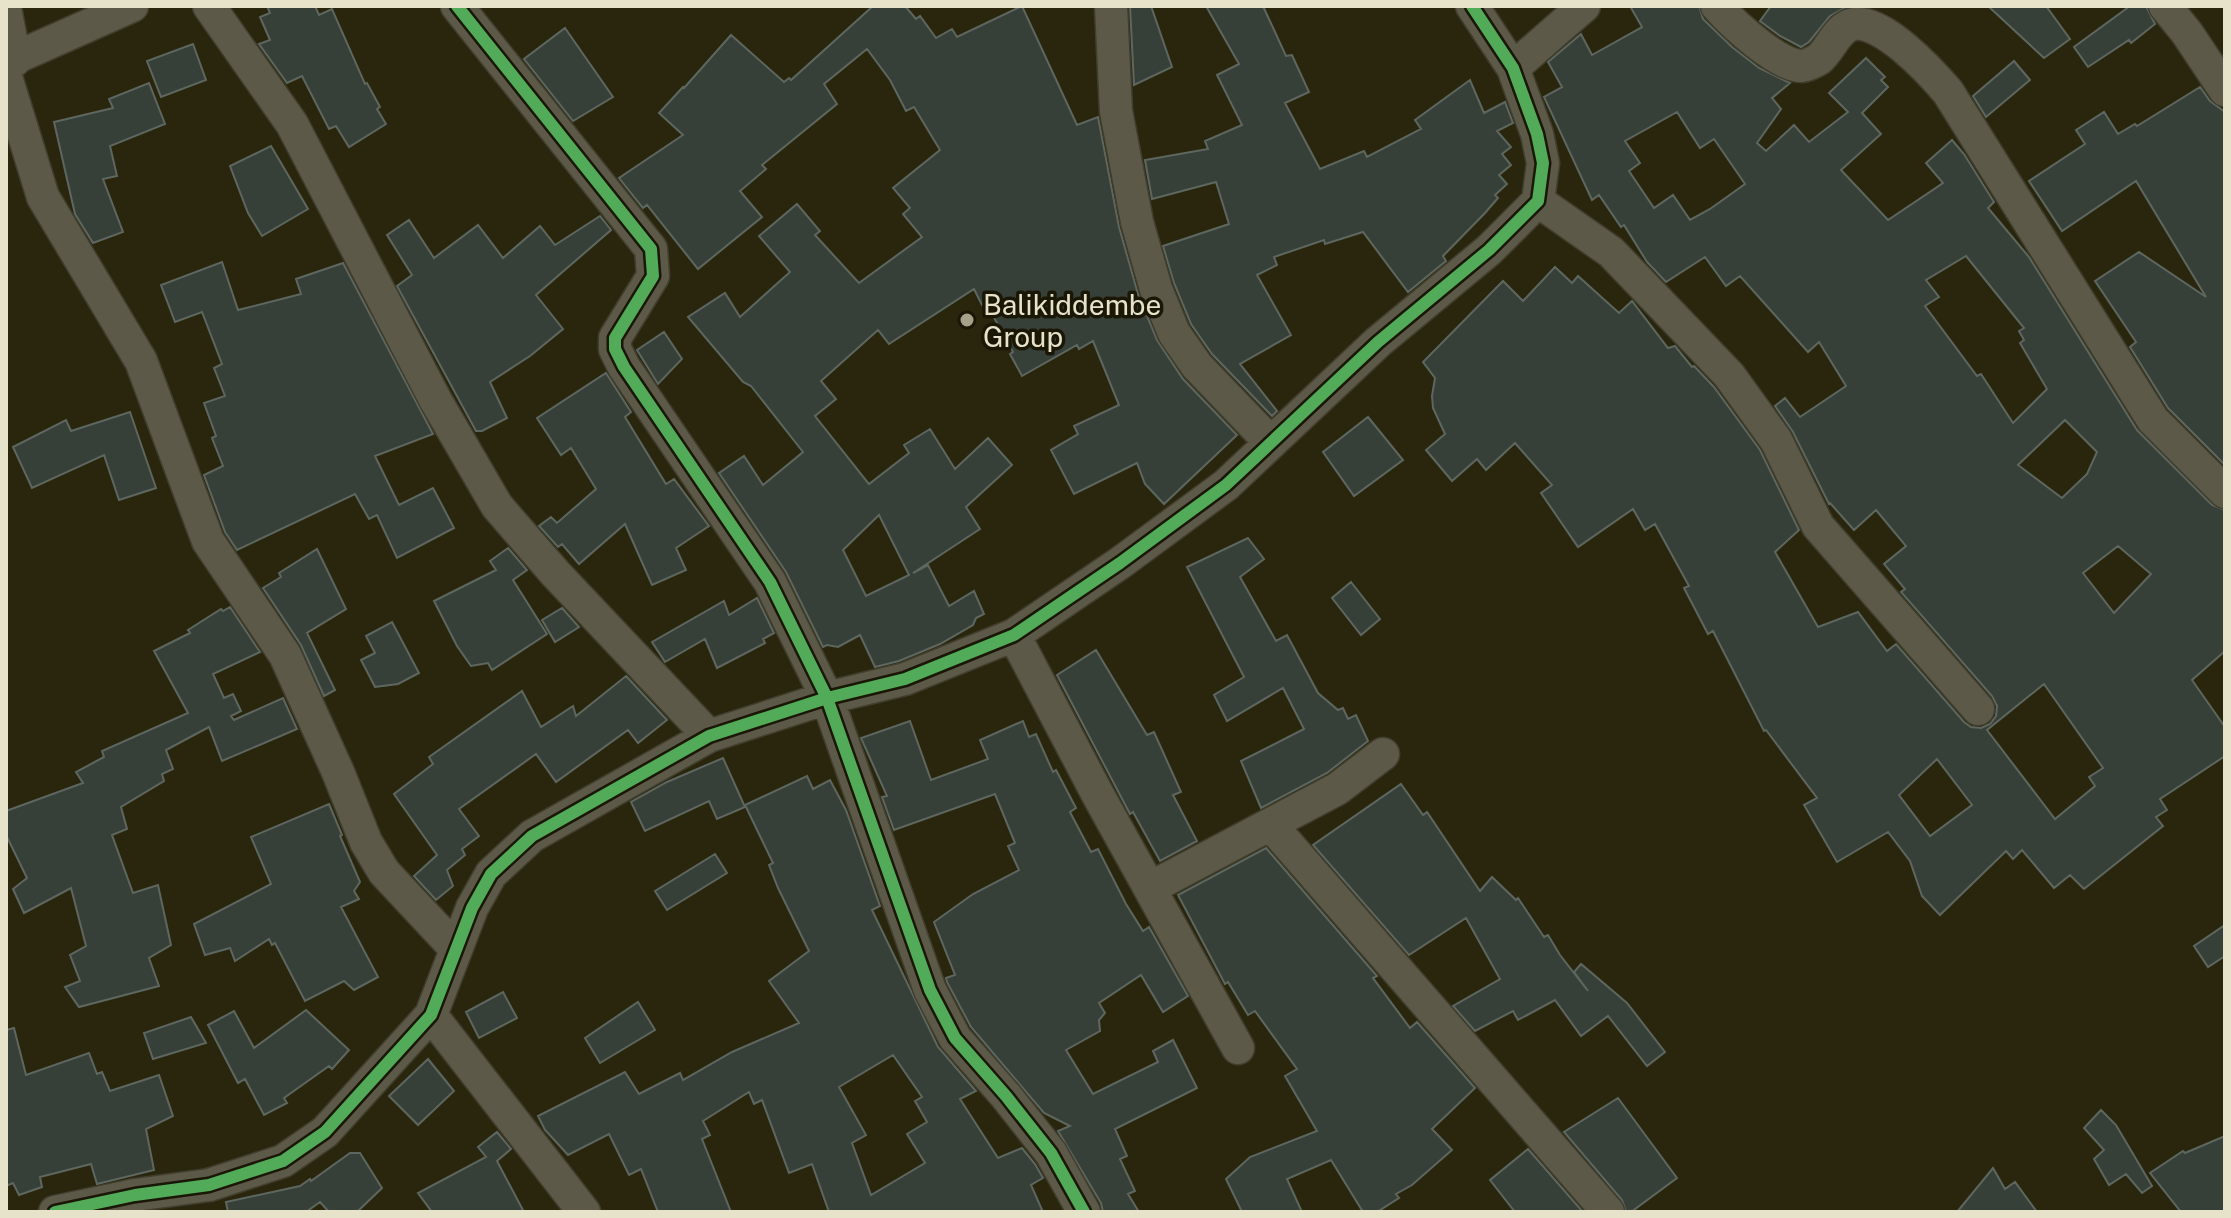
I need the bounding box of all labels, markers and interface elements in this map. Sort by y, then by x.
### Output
place label: Balikiddembe Group [983,288,1161,353]
marker: Balikiddembe Group [958,311,976,329]

